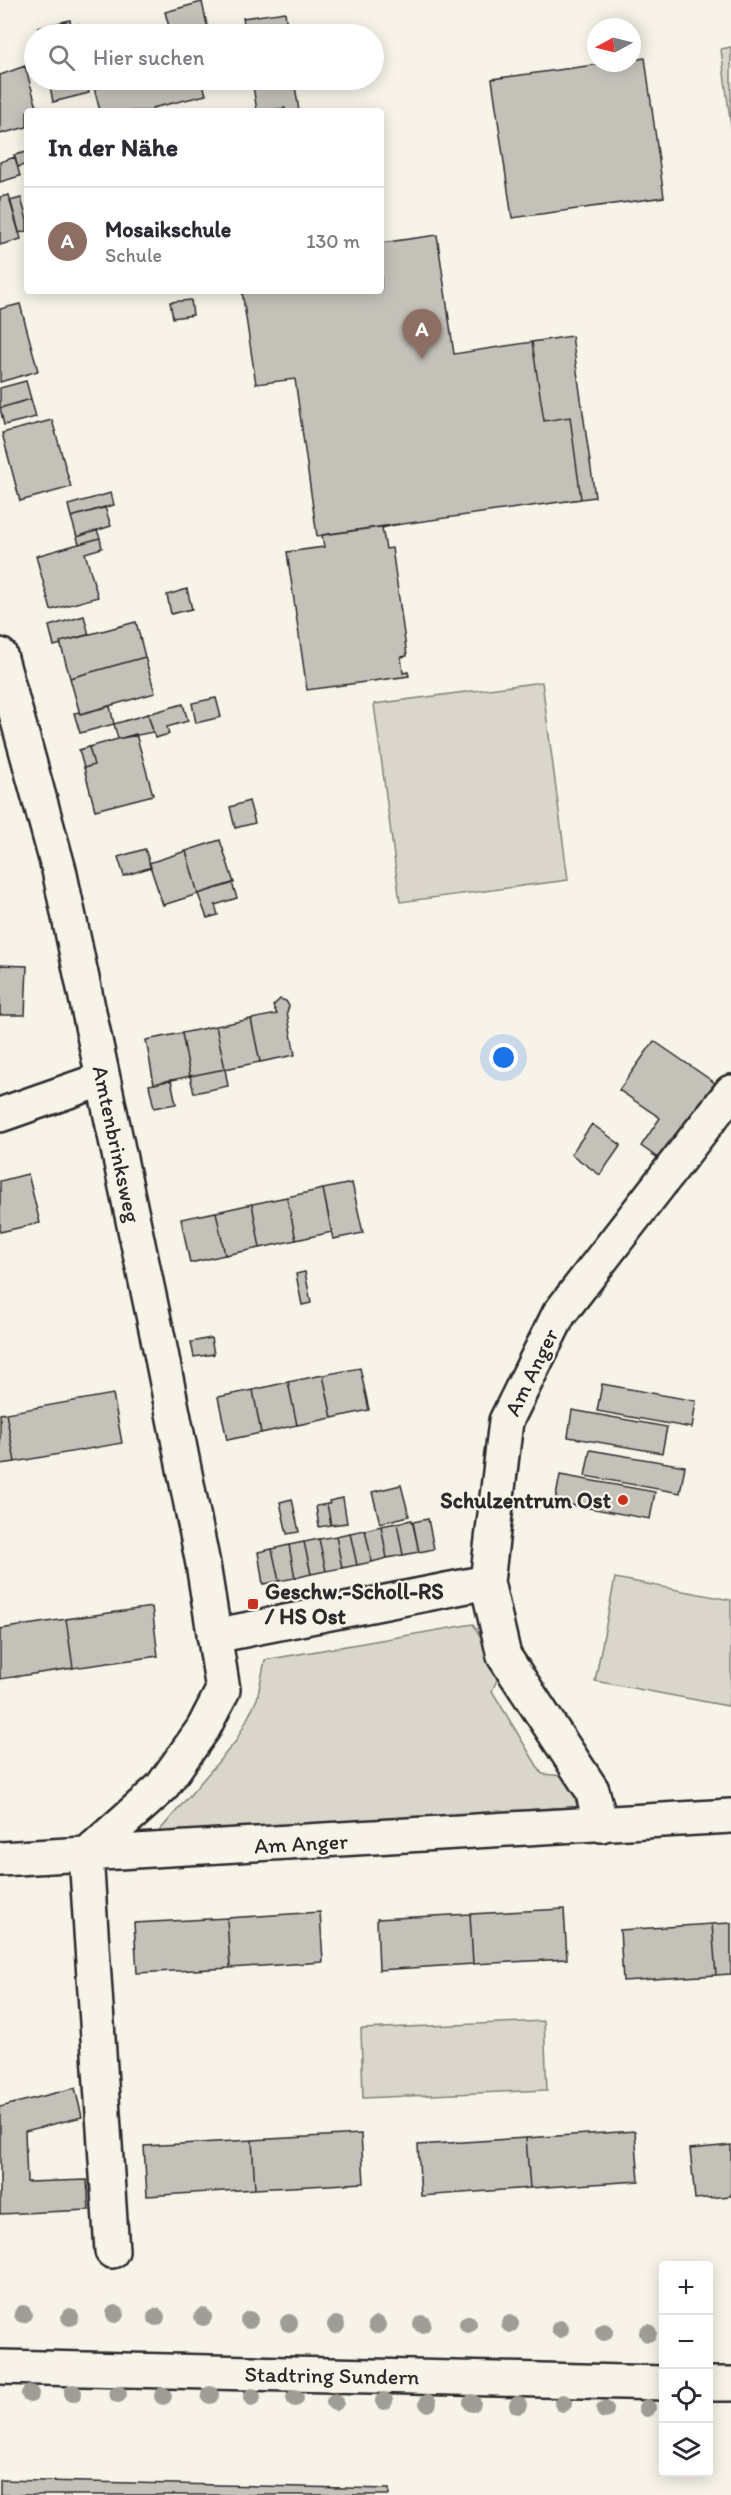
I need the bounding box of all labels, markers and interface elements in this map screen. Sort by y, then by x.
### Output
north arrow [587,18,641,72]
search box [24,24,384,90]
icon: search [45,41,78,74]
text: Hier suchen [93,44,204,71]
text: In der Nähe [48,131,178,163]
text: Mosaikschule [105,216,231,243]
text: A [61,229,74,253]
text: 130 m [306,229,360,253]
text: Schule [105,243,162,267]
pin: A [402,310,442,359]
your location [489,1043,518,1072]
street label: Amtenbrinksweg [87,1063,146,1226]
street label: Am Anger [499,1324,564,1420]
place label: Schulzentrum Ost [440,1487,612,1514]
marker: Schulzentrum Ost [616,1493,630,1507]
place label: Geschw.-Scholl-RS / HS Ost [264,1578,444,1630]
marker: Geschw.-Scholl-RS / HS Ost [246,1597,260,1611]
street label: Am Anger [253,1828,349,1859]
map controls [659,2261,713,2477]
button: + [659,2261,713,2315]
button: − [659,2315,713,2369]
street label: Stadtring Sundern [244,2360,420,2391]
button: locate [659,2369,713,2423]
button: layers [659,2423,713,2477]

